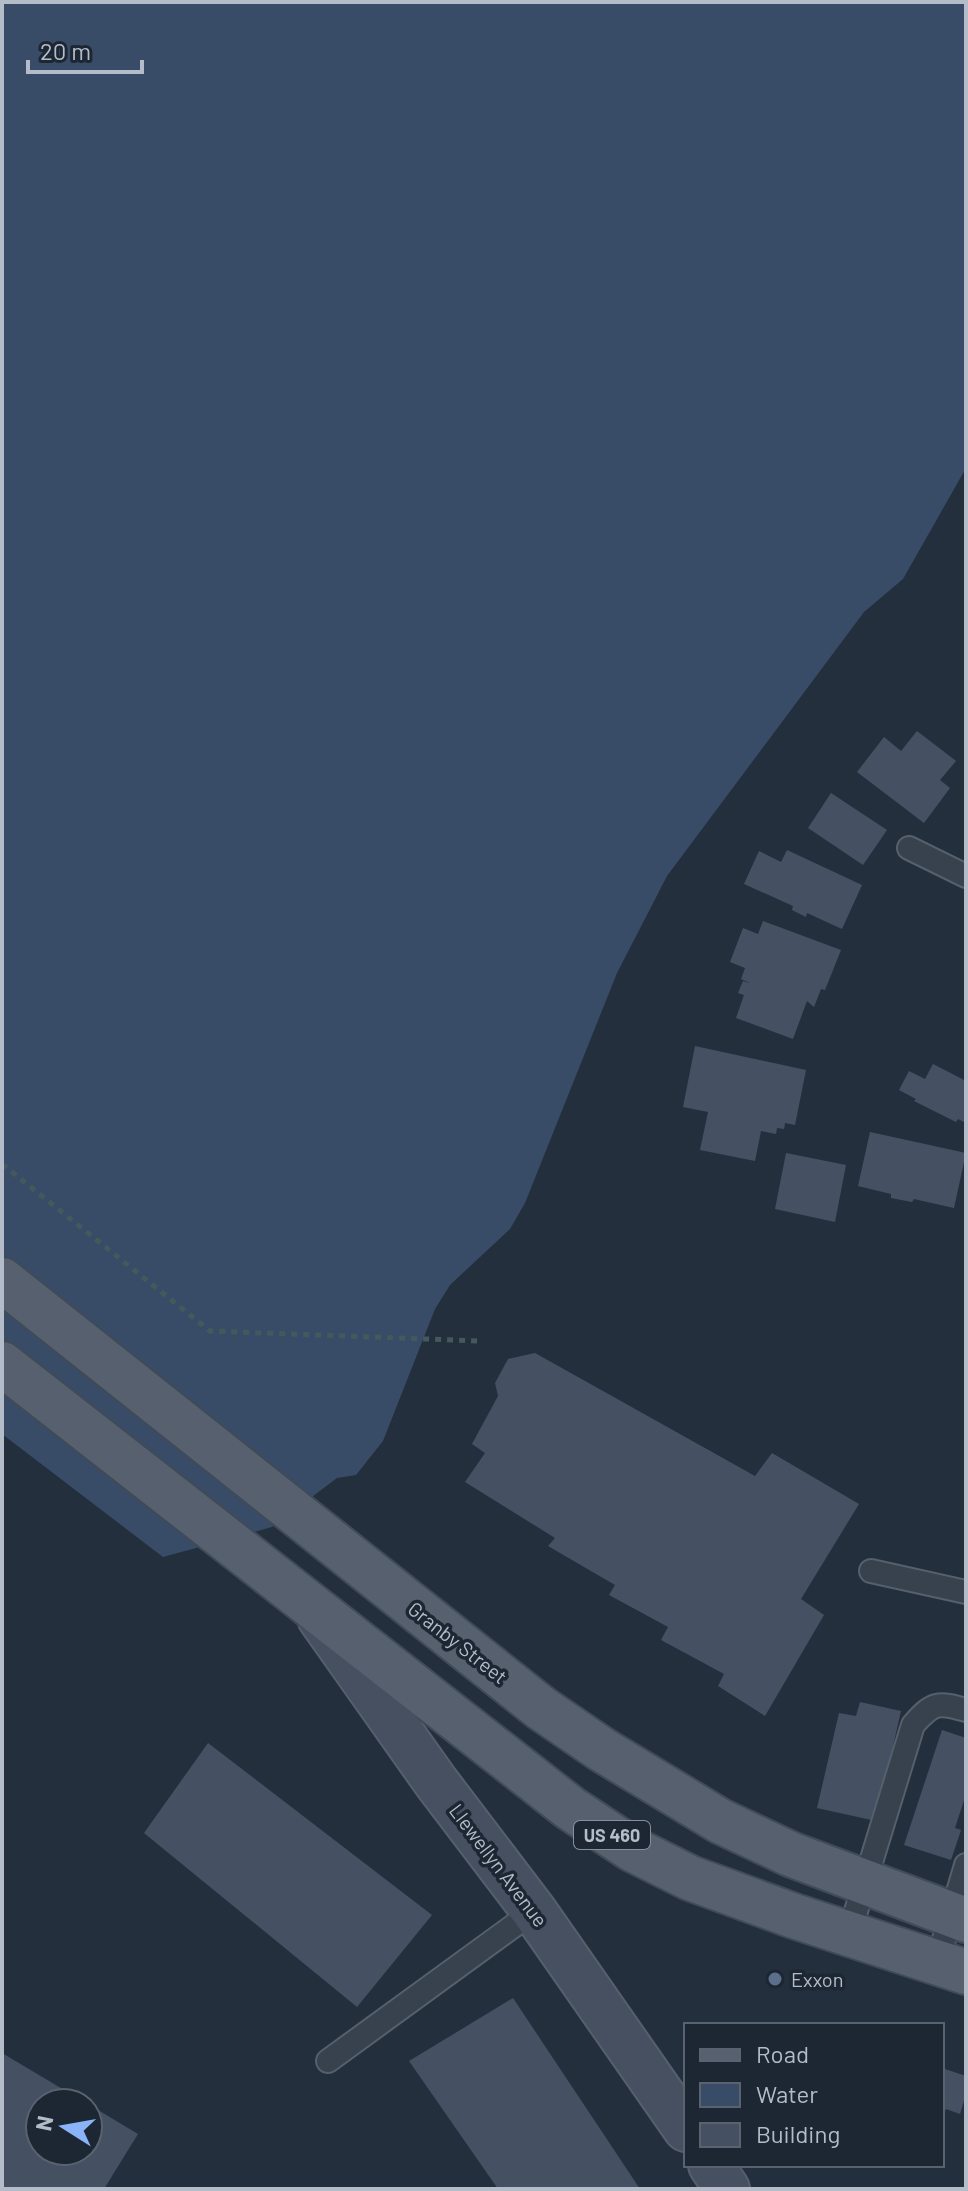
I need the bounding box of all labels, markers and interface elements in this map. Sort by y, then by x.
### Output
scale bar [28,24,142,74]
text: 20 m [40,36,91,65]
street label: Granby Street [404,1596,512,1688]
street label: Llewellyn Avenue [445,1799,553,1931]
road number: US 460 [574,1821,650,1849]
place label: Exxon [791,1967,843,1991]
marker: Exxon [766,1970,784,1988]
legend [684,2023,944,2167]
text: Road [756,2039,809,2068]
text: Water [756,2079,818,2108]
north arrow [24,2087,104,2167]
text: N [29,2113,58,2133]
text: Building [756,2119,840,2148]

